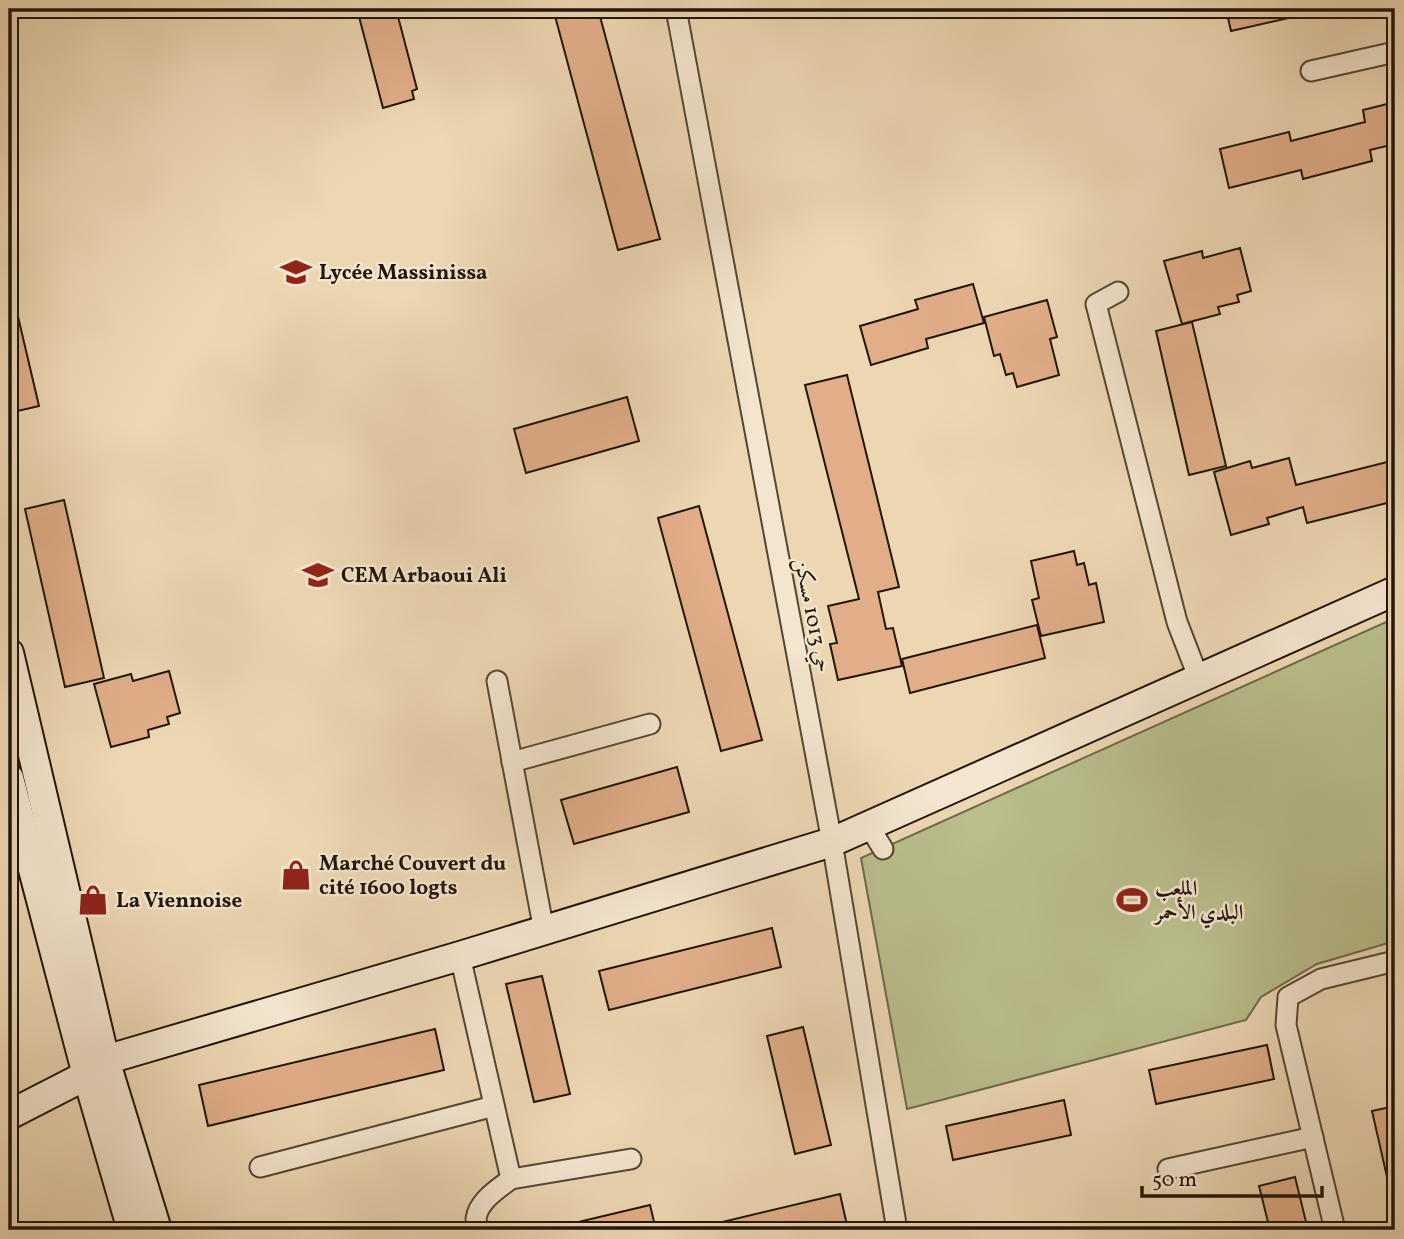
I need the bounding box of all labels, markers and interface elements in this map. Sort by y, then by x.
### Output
school or university icon: Lycée Massinissa [279,255,313,289]
place label: Lycée Massinissa [319,259,488,288]
street label: حي 1013 مسكن [785,555,837,675]
school or university icon: CEM Arbaoui Ali [301,558,335,592]
place label: CEM Arbaoui Ali [341,562,507,591]
place label: Marché Couvert du cité 1600 logts [319,850,506,903]
shop icon: Marché Couvert du cité 1600 logts [279,858,313,892]
place label: الملعب البلدي الأحمر [1153,875,1243,929]
shop icon: La Viennoise [76,883,110,917]
sports icon: الملعب البلدي الأحمر [1115,883,1149,917]
place label: La Viennoise [116,887,242,916]
scale bar [1142,1155,1322,1199]
text: 50 m [1152,1166,1197,1195]

